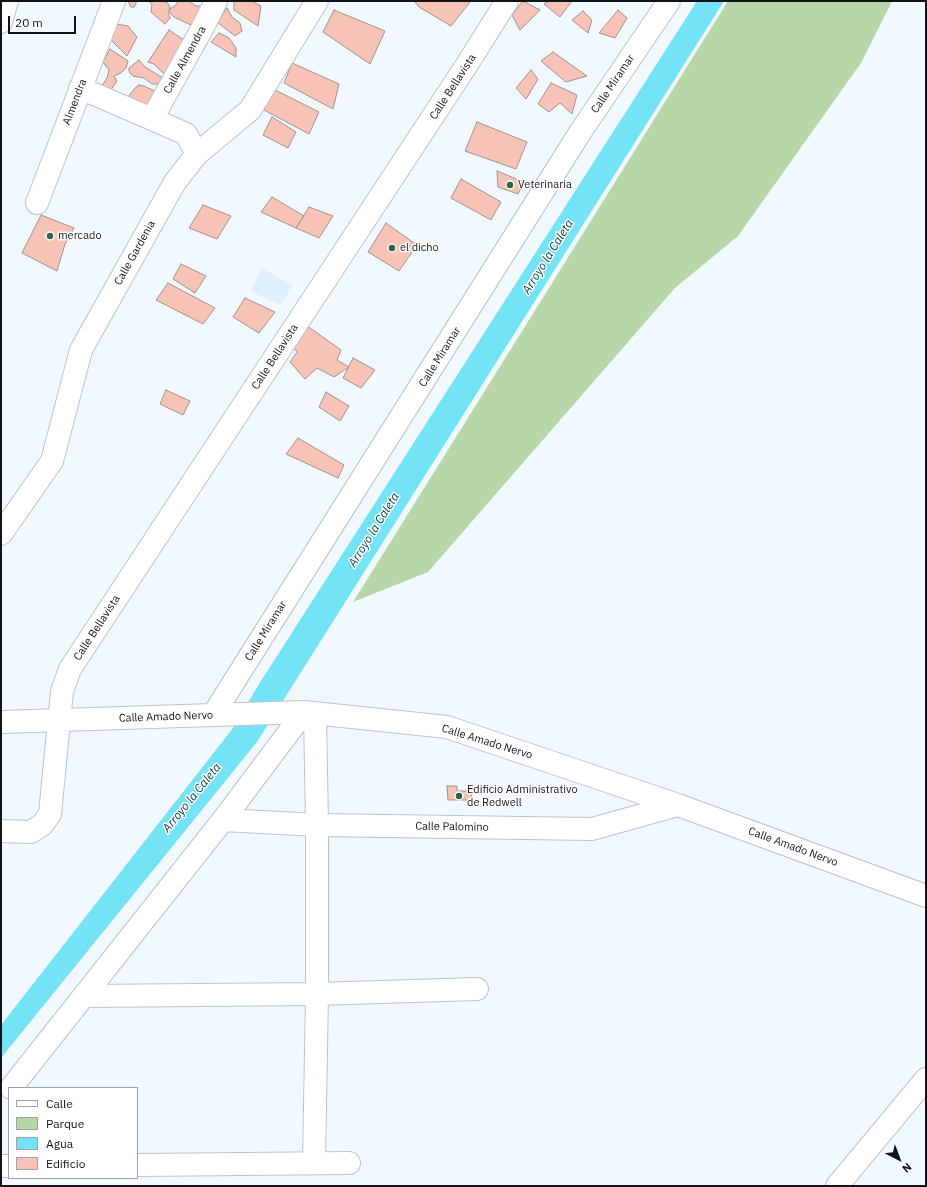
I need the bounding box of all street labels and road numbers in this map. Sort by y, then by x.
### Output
street label: Calle Almendra [161,24,209,96]
street label: Calle Bellavista [427,52,479,122]
street label: Calle Miramar [588,52,638,116]
street label: Almendra [60,77,90,127]
street label: Calle Gardenia [112,218,158,288]
street label: Calle Bellavista [249,322,301,392]
street label: Calle Miramar [416,325,464,389]
street label: Calle Bellavista [71,593,123,663]
street label: Calle Miramar [242,599,290,663]
street label: Calle Amado Nervo [119,709,213,725]
street label: Calle Amado Nervo [440,722,534,762]
street label: Calle Palomino [415,820,489,834]
street label: Calle Amado Nervo [746,825,840,869]

